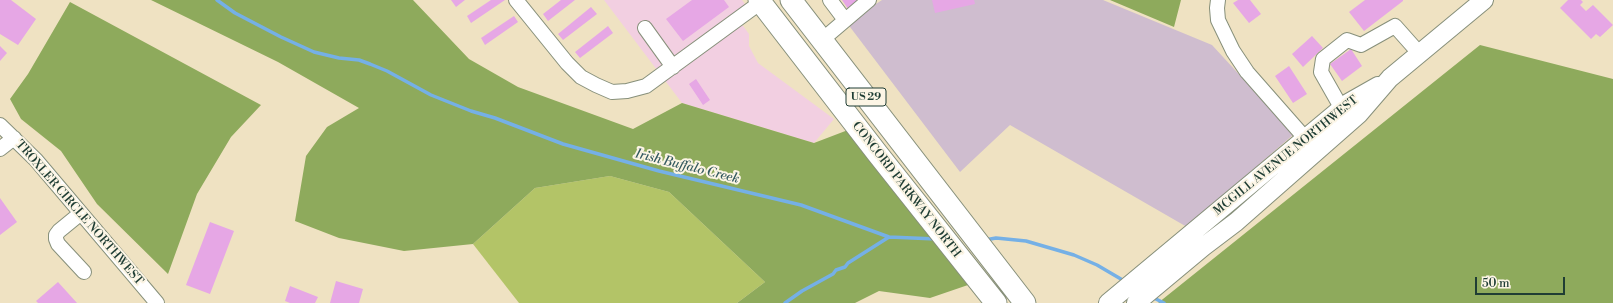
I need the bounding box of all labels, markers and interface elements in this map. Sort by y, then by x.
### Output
road number: US 29 [846,88,886,106]
street label: MCGILL AVENUE NORTHWEST [1211,93,1361,219]
street label: CONCORD PARKWAY NORTH [849,119,963,261]
street label: TROXLER CIRCLE NORTHWEST [12,138,146,288]
water label: Irish Buffalo Creek [633,147,741,187]
scale bar [1477,269,1567,295]
text: 50 m [1482,276,1510,291]

